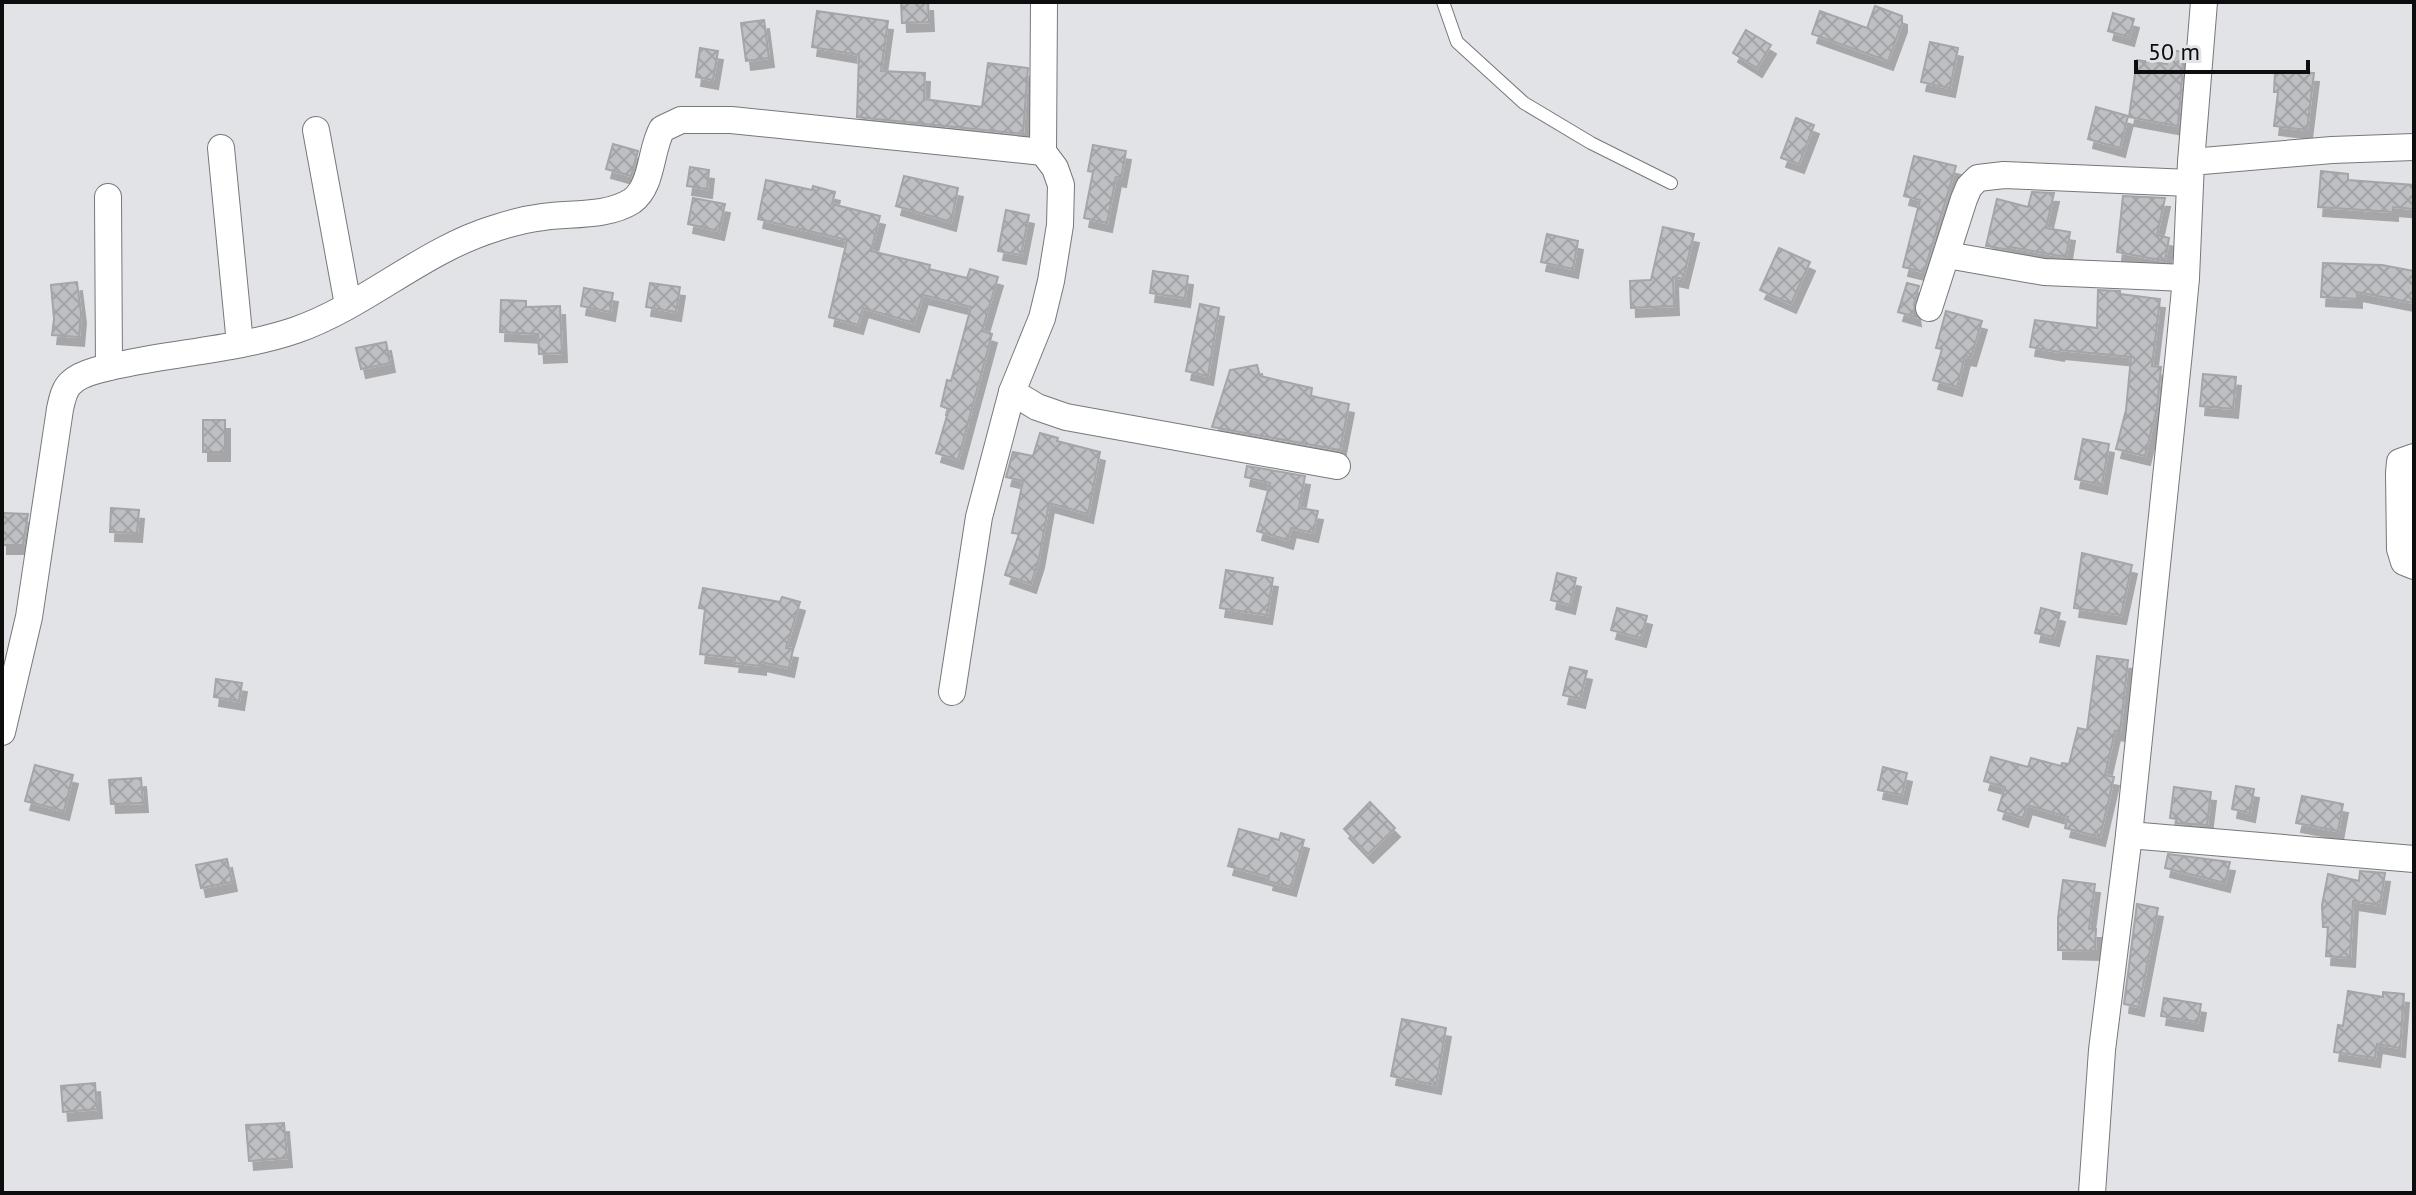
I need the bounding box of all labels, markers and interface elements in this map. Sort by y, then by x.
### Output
scale bar [2136,24,2308,74]
text: 50 m [2148,36,2200,67]

